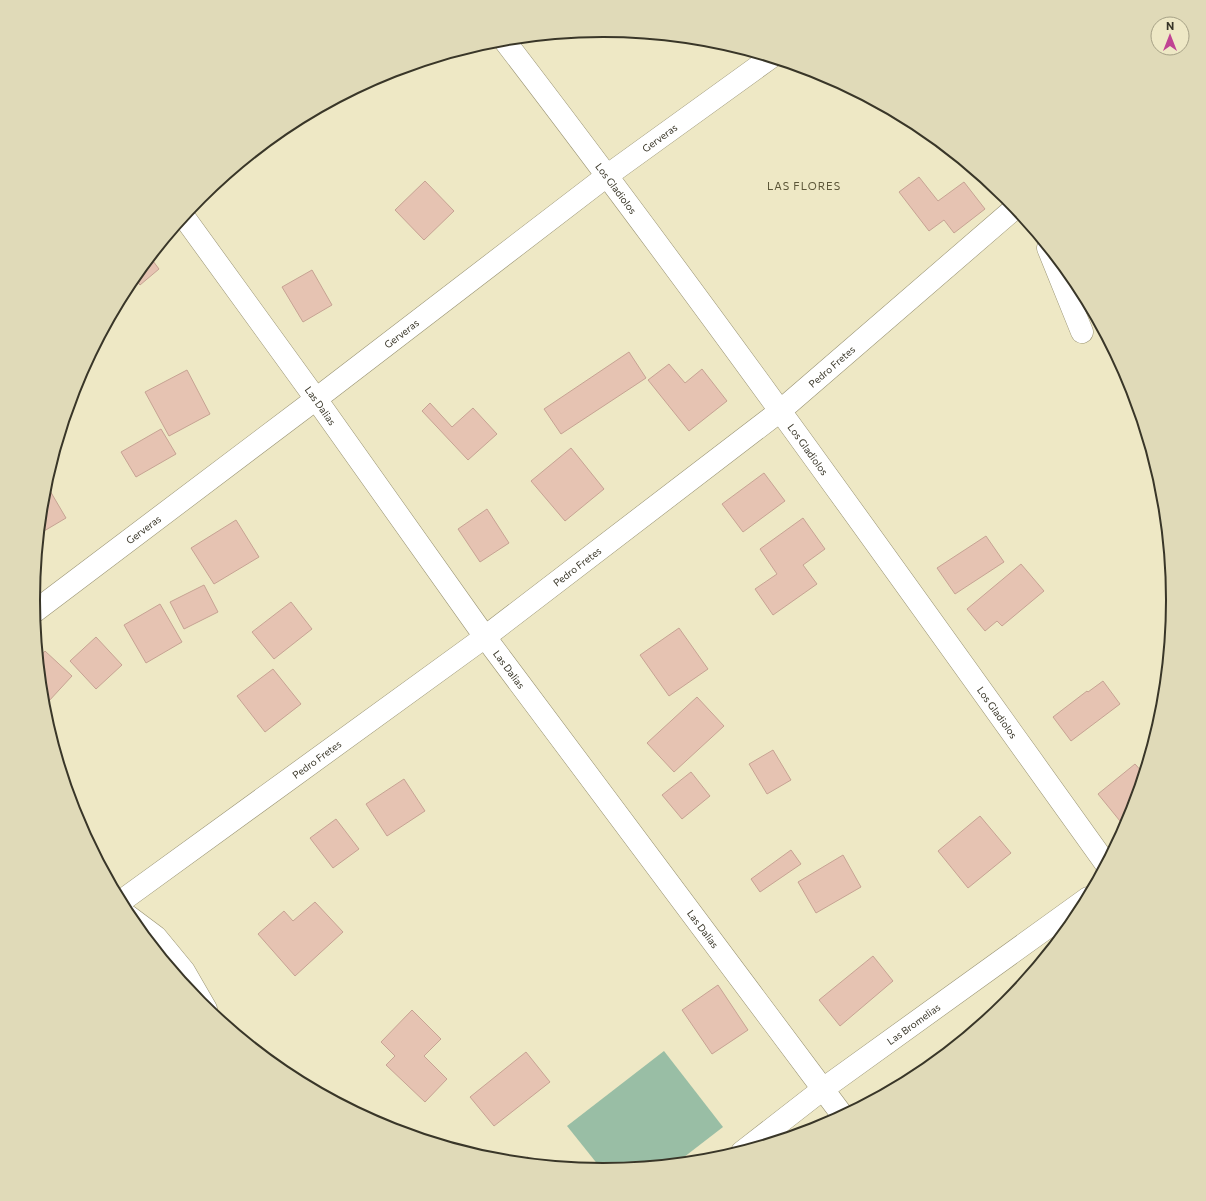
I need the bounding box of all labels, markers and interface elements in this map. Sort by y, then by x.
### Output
north arrow [1150,16,1190,56]
text: N [1166,19,1174,32]
street label: Gerveras [640,121,680,155]
street label: Los Gladiolos [593,160,639,217]
district label: LAS FLORES [767,179,841,192]
street label: Gerveras [382,316,421,351]
street label: Pedro Fretes [806,343,858,390]
street label: Las Dalias [303,384,339,428]
street label: Los Gladiolos [785,421,831,478]
street label: Gerveras [124,512,163,546]
street label: Pedro Fretes [551,544,604,589]
street label: Las Dalias [491,648,528,691]
street label: Los Gladiolos [975,684,1020,741]
street label: Pedro Fretes [290,737,344,781]
street label: Las Dalias [685,907,722,951]
street label: Las Bromelias [884,1000,943,1047]

